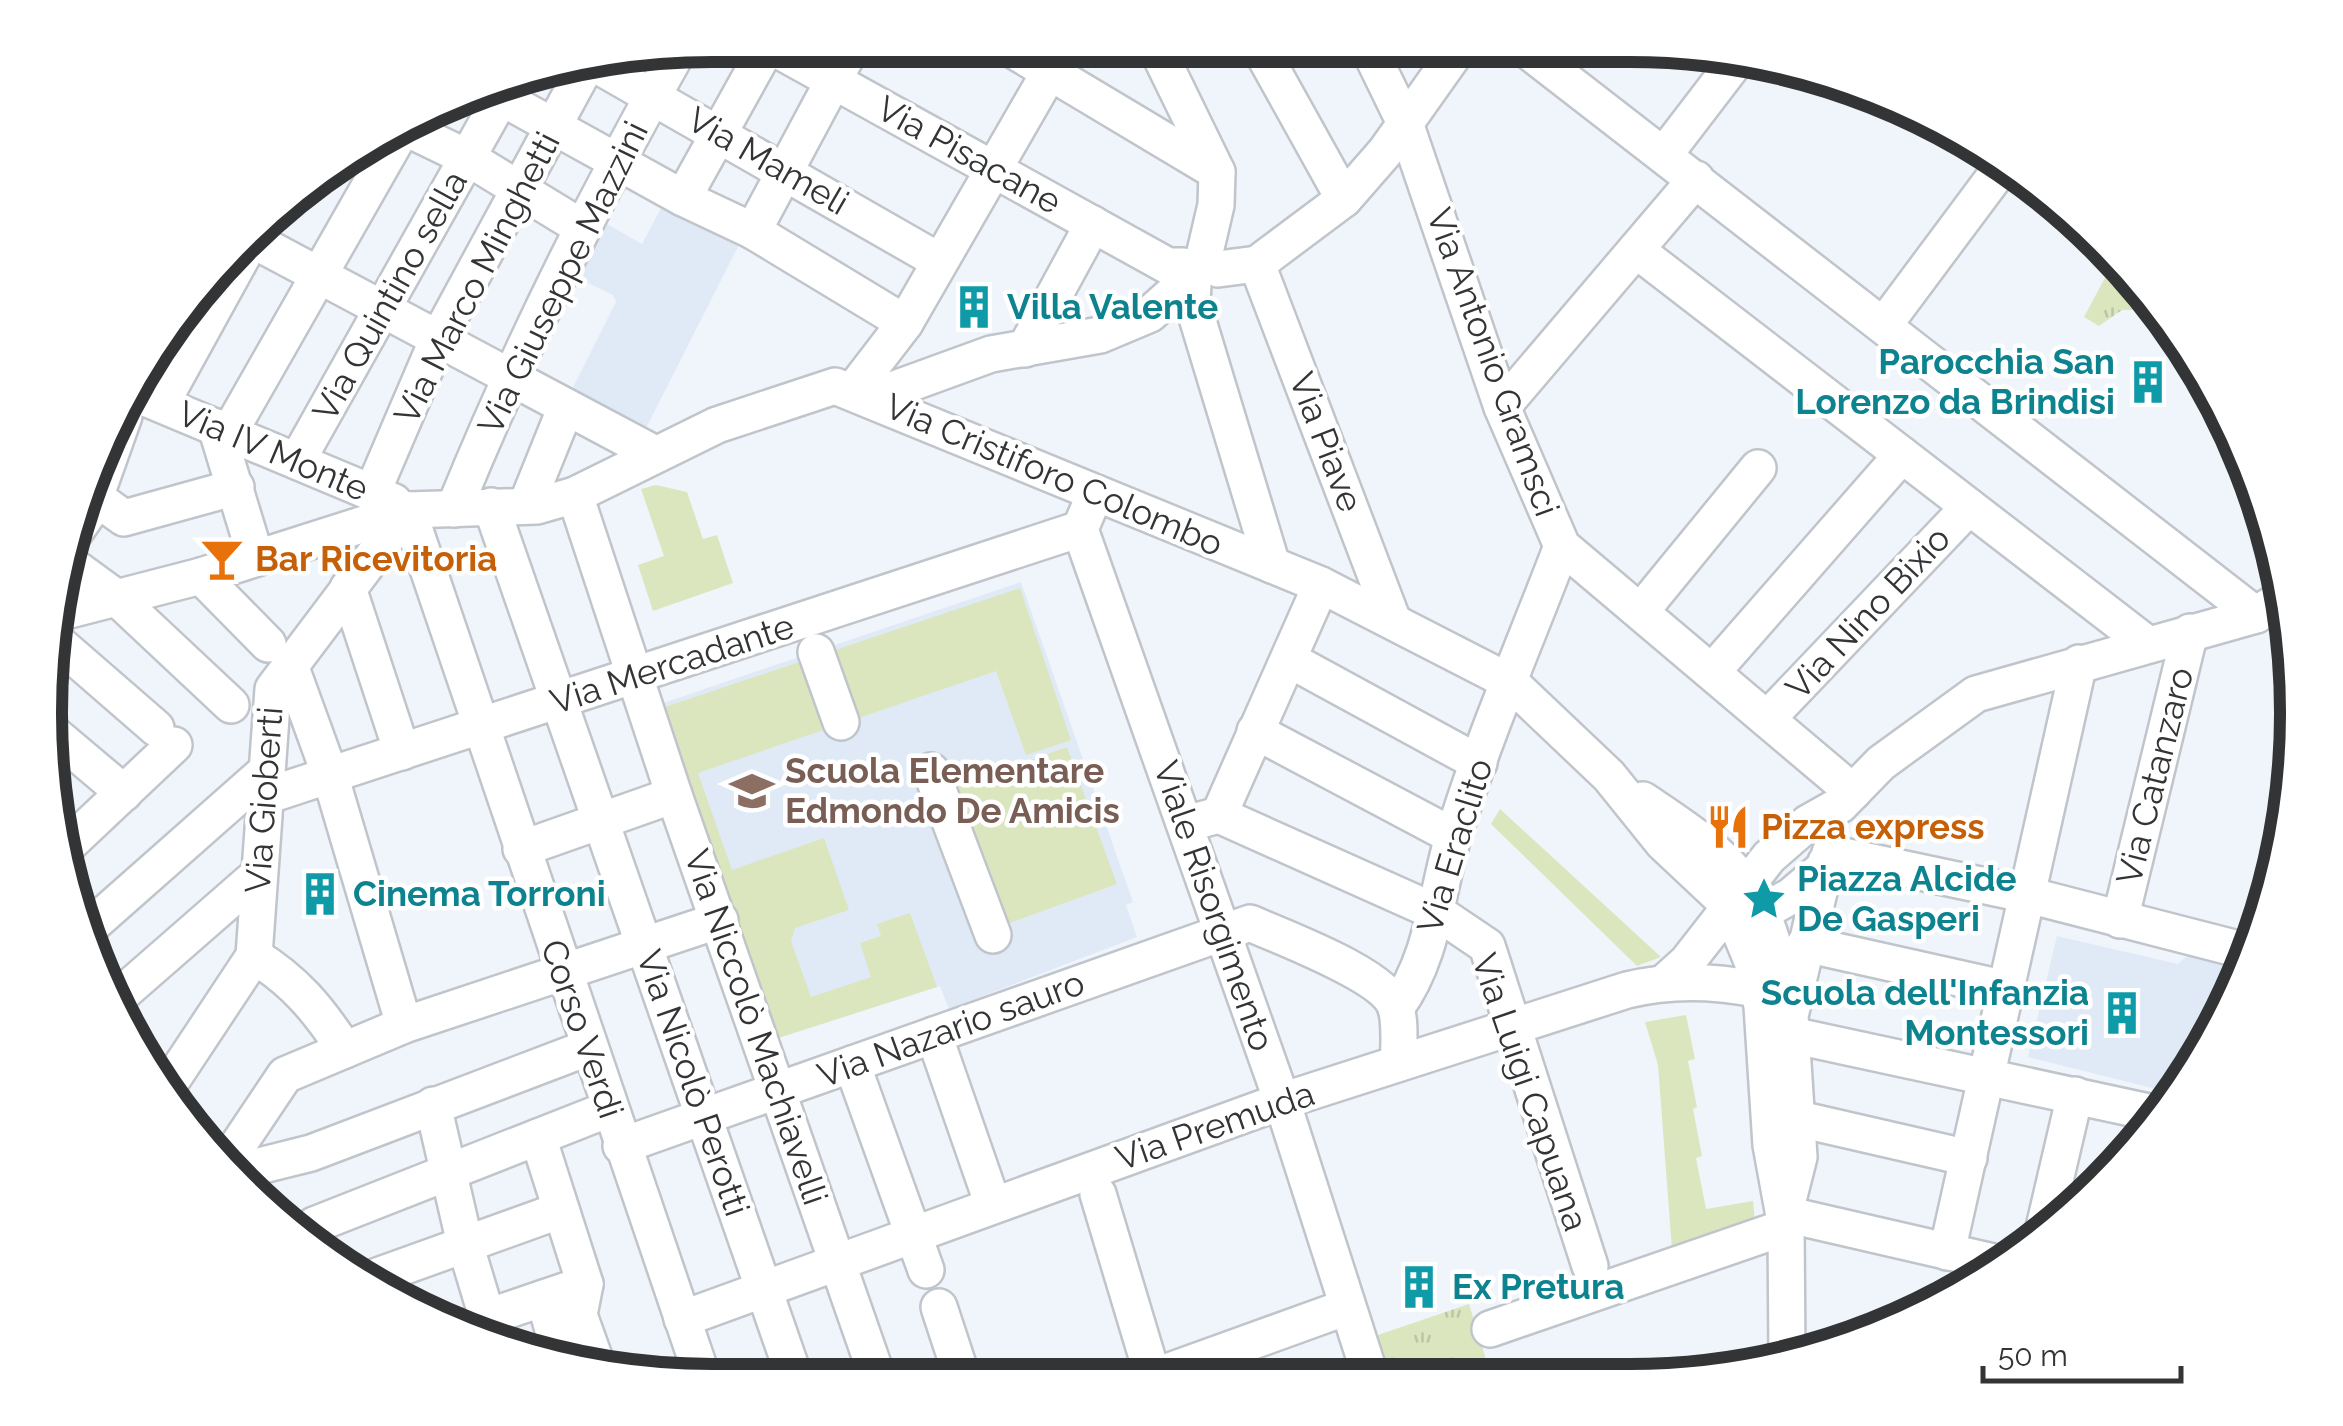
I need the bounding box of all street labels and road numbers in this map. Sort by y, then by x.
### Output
street label: Via Pisacane [870,87,1068,222]
street label: Via Mameli [681,98,856,223]
street label: Via Giuseppe Mazzini [469,115,656,441]
street label: Via Marco Minghetti [385,125,568,430]
street label: Via Quintino sella [304,164,475,428]
street label: Via Antonio Gramsci [1419,202,1568,521]
street label: Via Piave [1281,366,1372,517]
street label: Via Cristiforo Colombo [879,385,1229,564]
street label: Via IV Monte [172,392,375,509]
street label: Via Nino Bixio [1777,518,1958,708]
street label: Via Mercadante [545,605,799,722]
street label: Via Catanzaro [2108,663,2201,889]
street label: Via Gioberti [237,705,290,895]
street label: Via Eraclito [1409,754,1501,938]
street label: Viale Risorgimento [1146,756,1283,1056]
street label: Via Niccolò Machiavelli [676,844,837,1210]
street label: Corso Verdi [533,934,632,1123]
street label: Via Nicolò Perotti [629,944,758,1221]
street label: Via Luigi Capuana [1464,948,1597,1236]
street label: Via Nazario sauro [812,961,1090,1096]
street label: Via Premuda [1110,1072,1319,1179]

